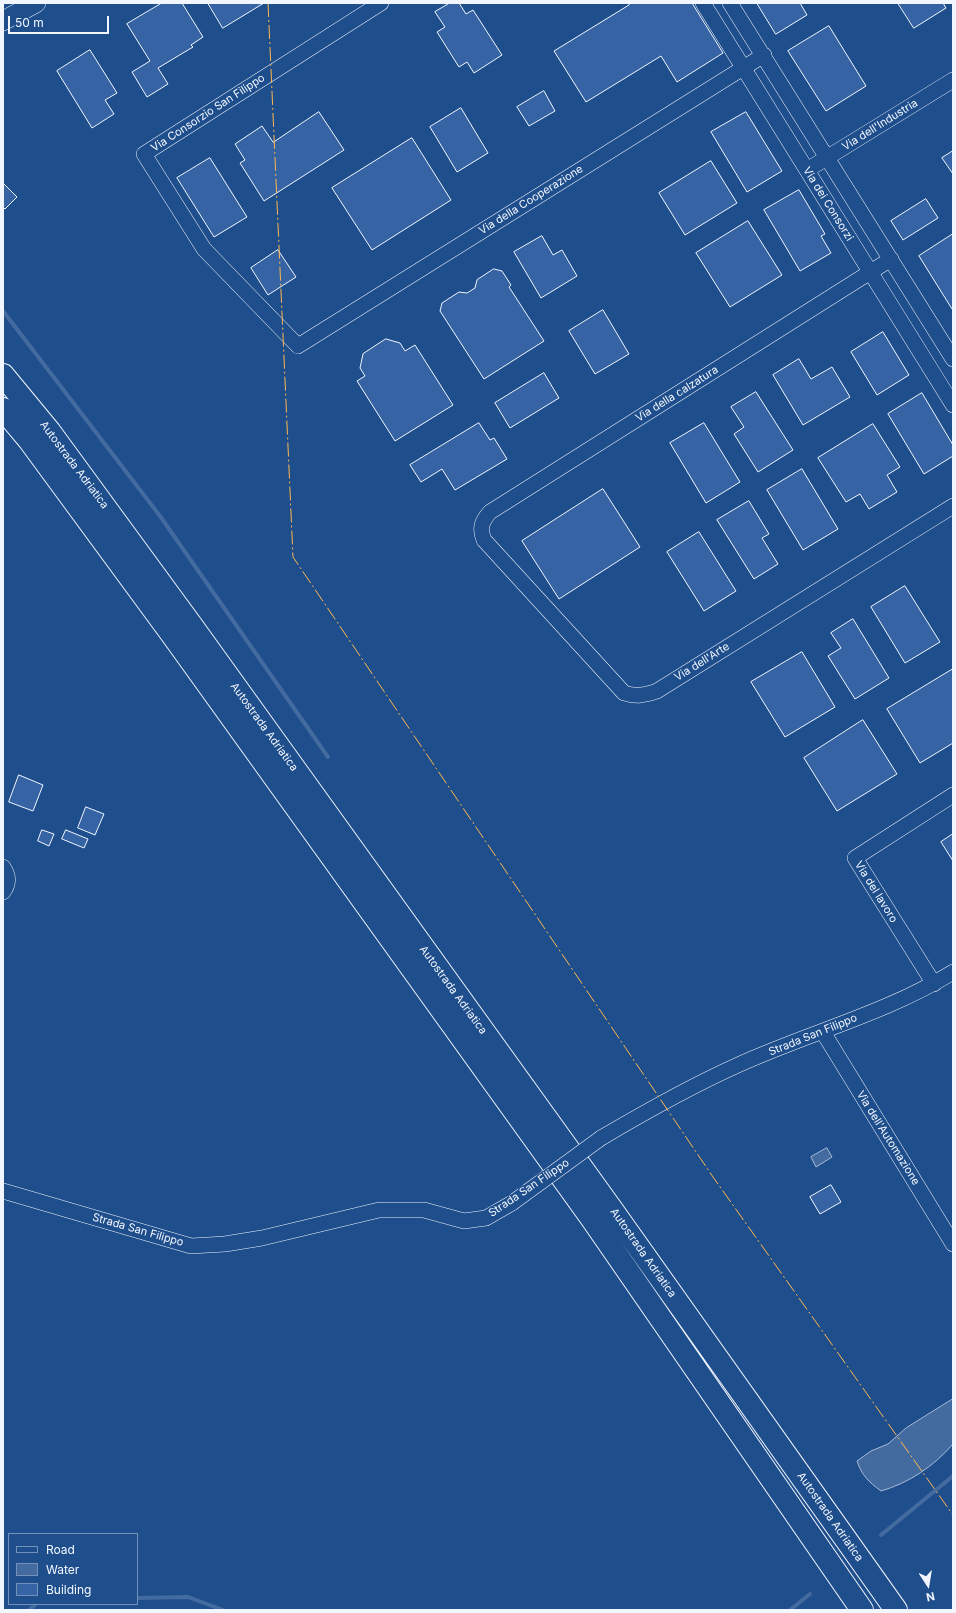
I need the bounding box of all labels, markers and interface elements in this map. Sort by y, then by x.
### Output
scale bar [10,8,111,34]
text: 50 m [15,15,44,30]
street label: Via Consorzio San Filippo [149,71,267,155]
street label: Via dell'Industria [840,96,920,154]
street label: Via della Cooperazione [477,163,585,237]
street label: Via dei Consorzi [800,165,856,243]
street label: Via della calzatura [633,363,721,425]
street label: Autostrada Adriatica [37,419,111,511]
street label: Via dell'Arte [672,640,732,684]
street label: Autostrada Adriatica [227,680,301,774]
street label: Via del lavoro [852,859,900,925]
street label: Autostrada Adriatica [416,943,490,1037]
street label: Strada San Filippo [767,1011,859,1059]
street label: Via dell'Automazione [854,1088,922,1188]
street label: Strada San Filippo [486,1156,572,1220]
street label: Autostrada Adriatica [607,1206,679,1300]
street label: Strada San Filippo [91,1211,185,1249]
street label: Autostrada Adriatica [794,1470,866,1564]
legend [8,1533,138,1605]
text: Road [46,1542,75,1557]
text: Water [46,1562,79,1577]
north arrow [908,1565,948,1605]
text: Building [46,1582,91,1597]
text: N [925,1589,936,1604]

